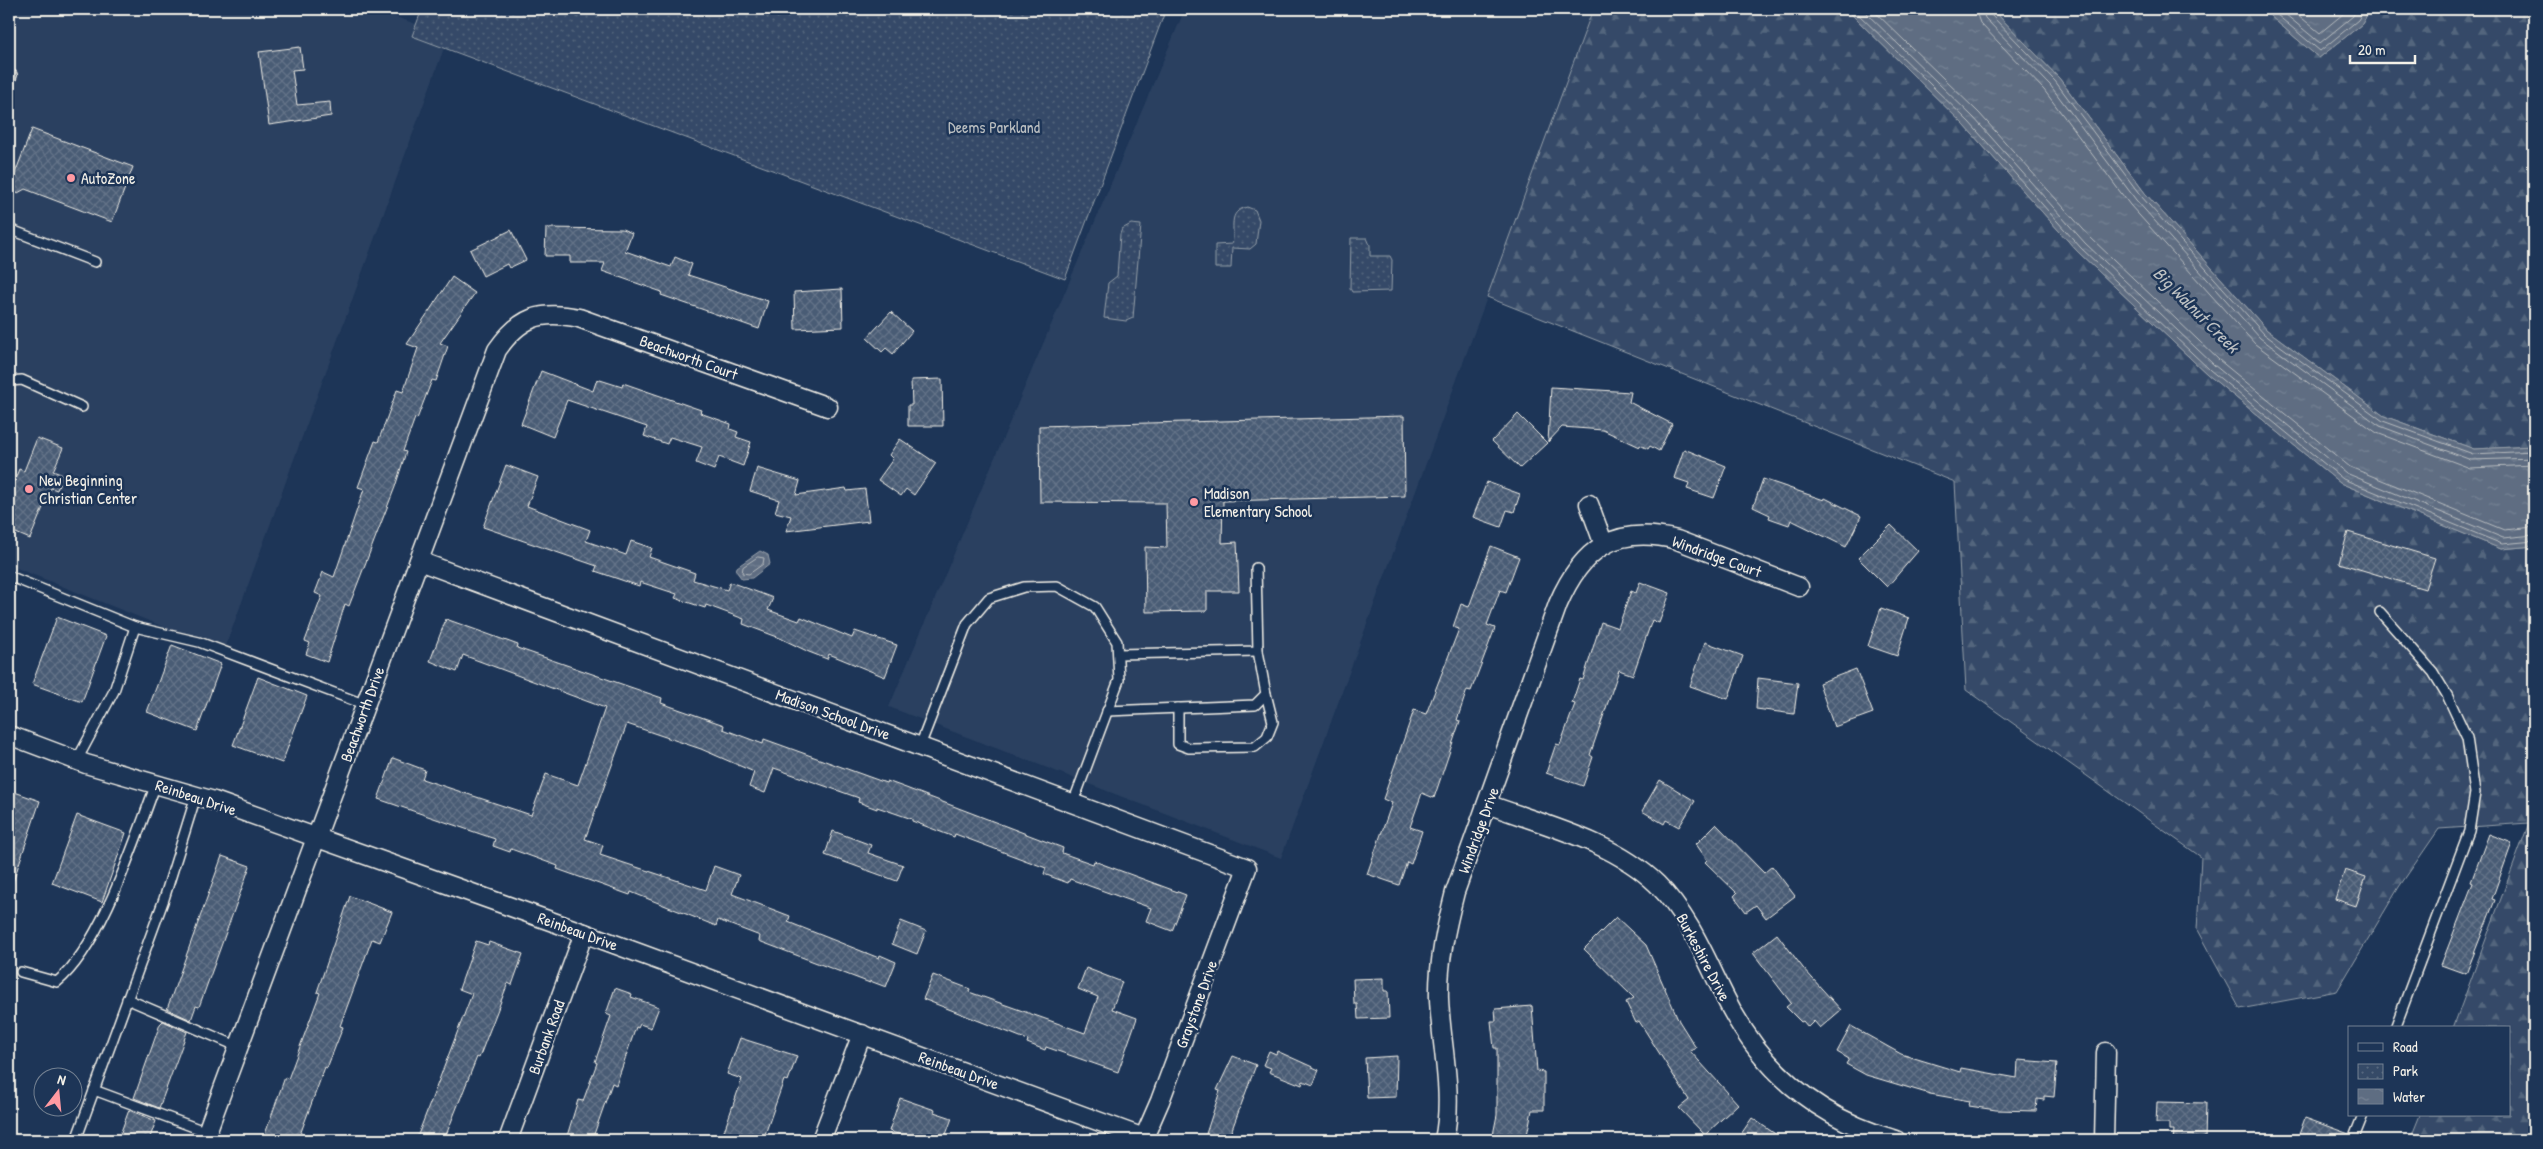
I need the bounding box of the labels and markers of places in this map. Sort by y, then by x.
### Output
place label: AutoZone [81,167,136,189]
marker: AutoZone [65,172,77,184]
place label: New Beginning Christian Center [39,469,137,509]
place label: Madison Elementary School [1204,482,1313,522]
marker: New Beginning Christian Center [23,483,35,495]
marker: Madison Elementary School [1188,496,1200,508]

